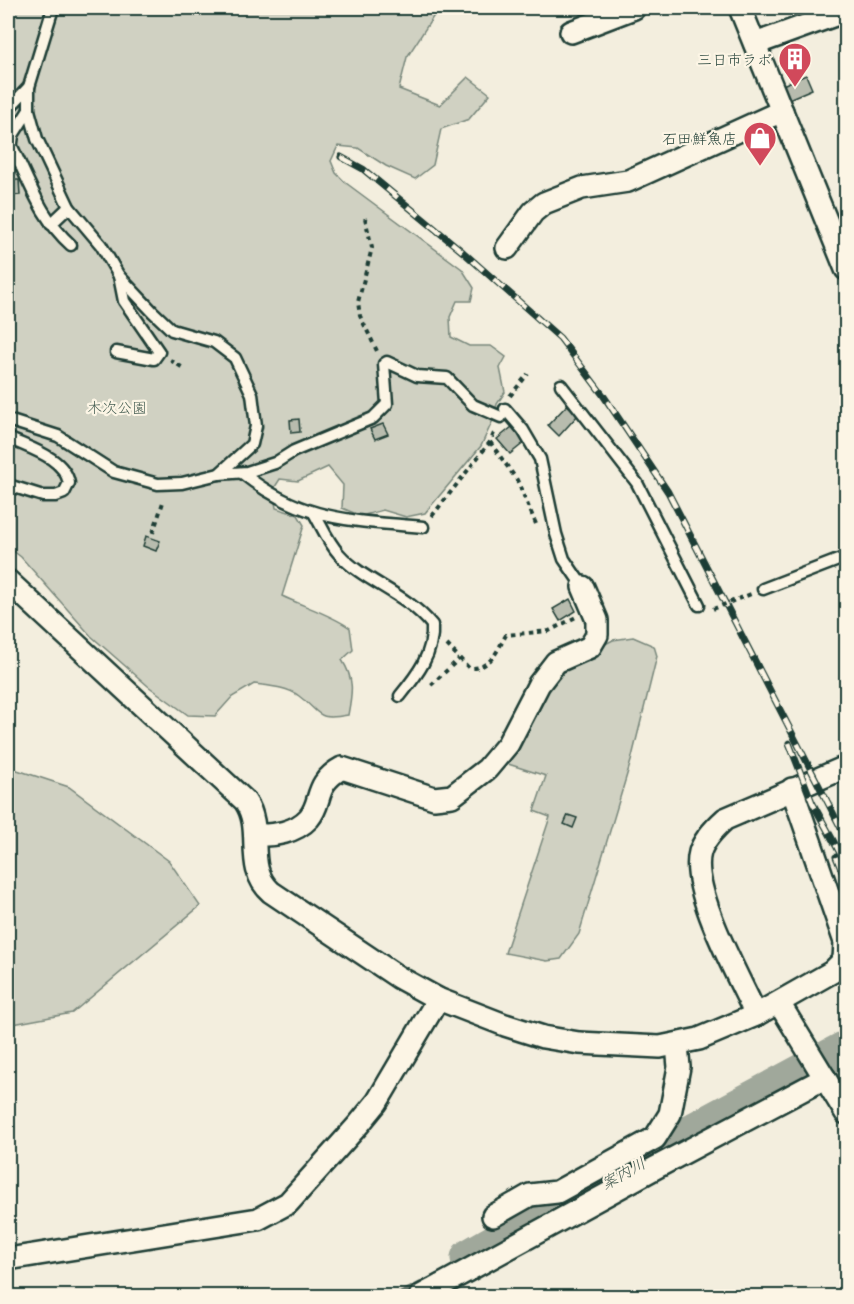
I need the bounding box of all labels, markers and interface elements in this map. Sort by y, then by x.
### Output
building icon: 三日市ラボ [777,41,813,88]
place label: 三日市ラボ [697,50,772,69]
shop icon: 石田鮮魚店 [742,120,778,167]
place label: 石田鮮魚店 [662,129,737,148]
park label: 木次公園 [87,398,147,417]
water label: 案内川 [597,1153,649,1193]

